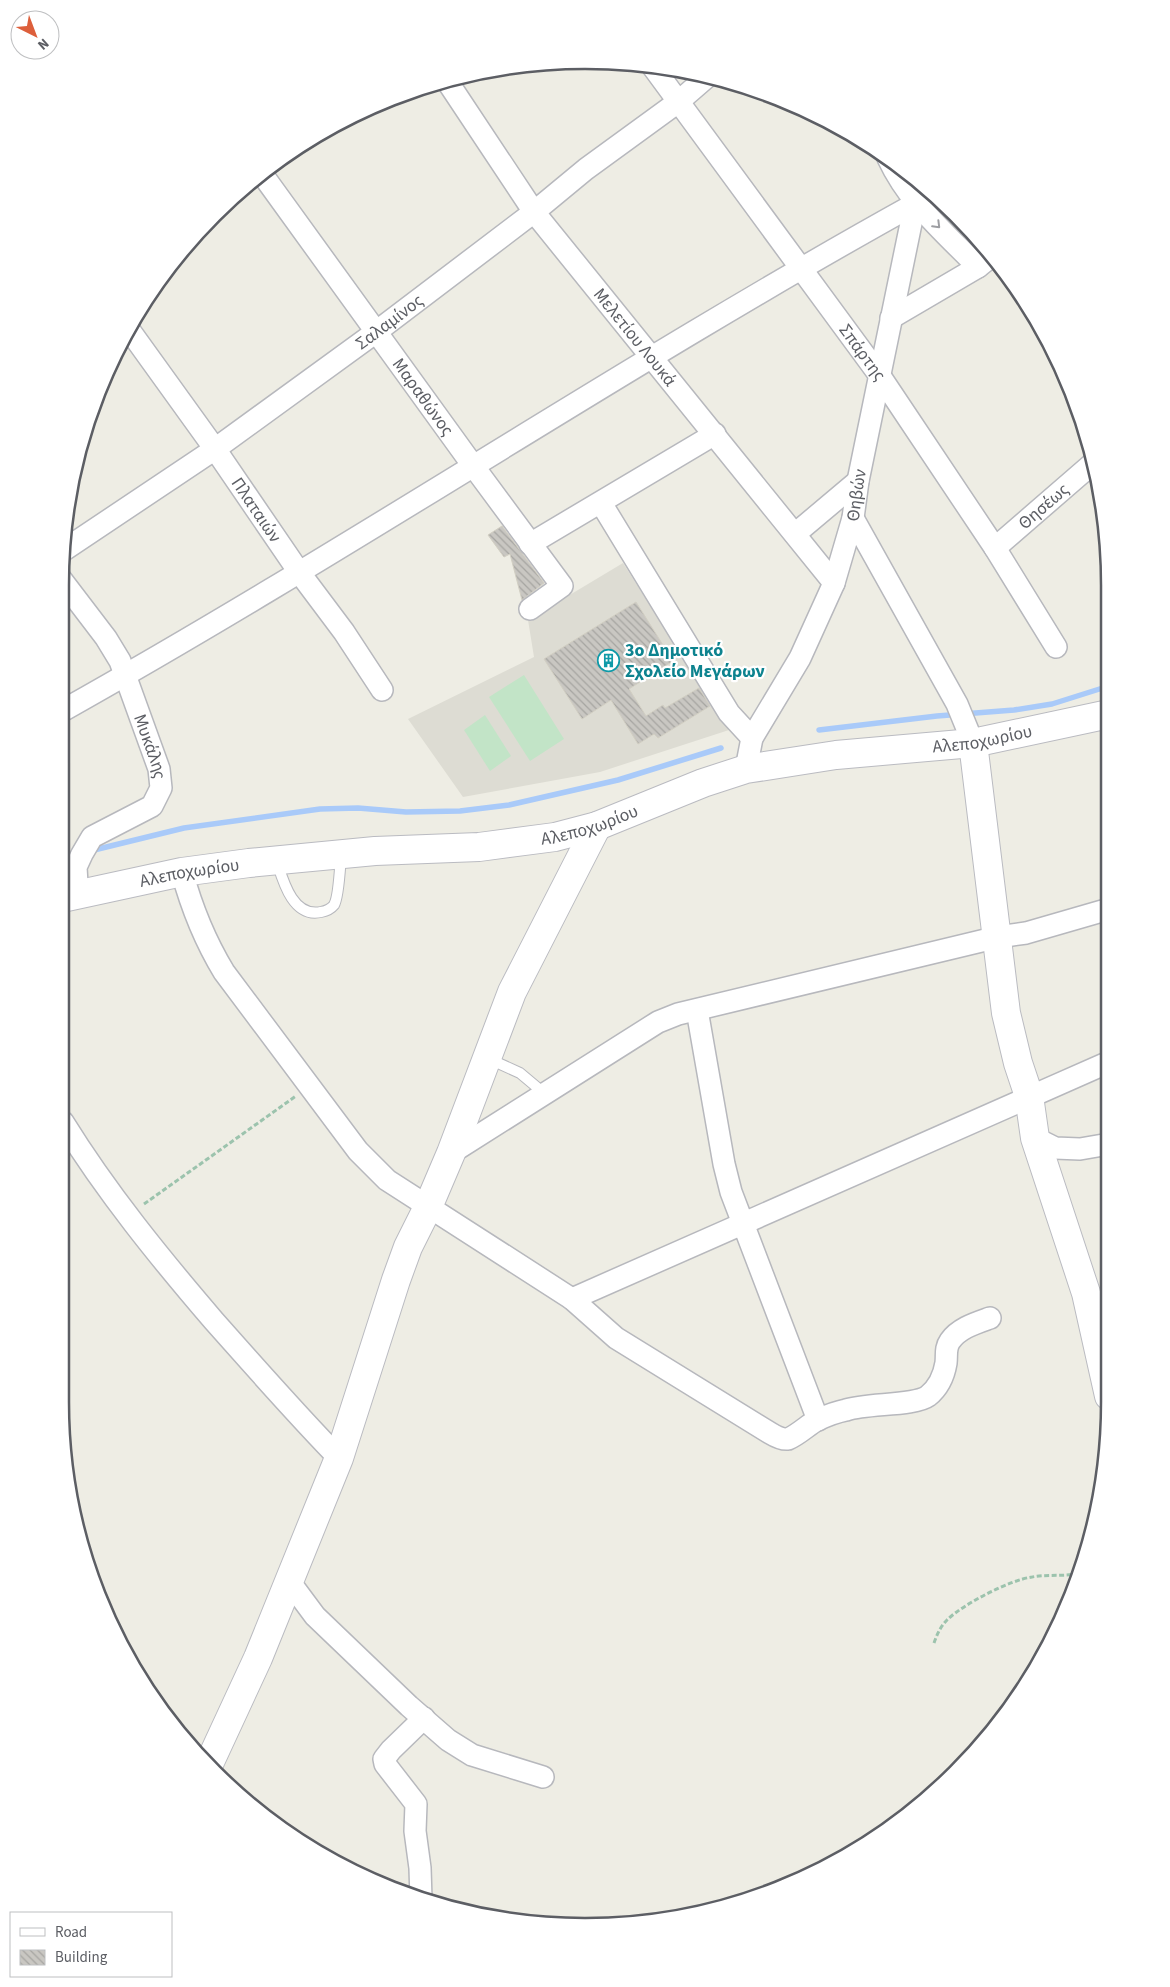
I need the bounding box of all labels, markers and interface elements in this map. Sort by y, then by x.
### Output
north arrow [10,10,60,60]
text: N [33,33,53,54]
one-way arrow [931,220,940,229]
street label: Μελετίου Λουκά [588,283,682,391]
street label: Σαλαμίνος [350,288,428,356]
street label: Σπάρτης [833,319,892,386]
street label: Μαραθώνος [386,353,460,441]
street label: Θηβών [840,466,873,523]
street label: Πλαταιών [225,472,288,548]
street label: Θησέως [1013,477,1074,535]
place label: 3ο Δημοτικό Σχολείο Μεγάρων [625,638,765,684]
building icon: 3ο Δημοτικό Σχολείο Μεγάρων [597,648,621,672]
street label: Μυκάλης [128,711,172,780]
street label: Αλεποχωρίου [931,718,1034,759]
street label: Αλεποχωρίου [539,798,642,851]
street label: Αλεποχωρίου [137,852,241,893]
legend [10,1912,172,1977]
text: Road [55,1922,87,1943]
text: Building [55,1947,108,1968]

